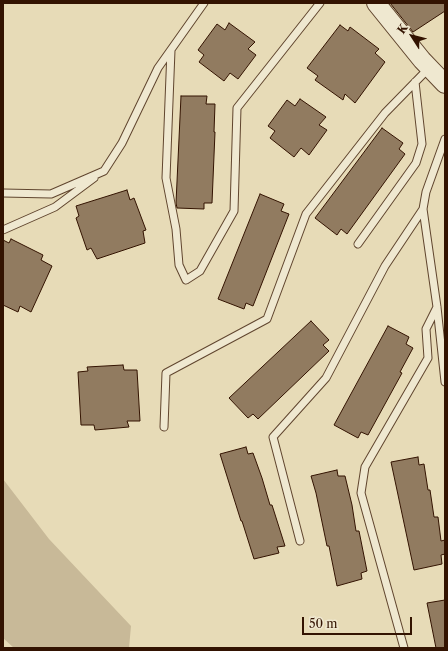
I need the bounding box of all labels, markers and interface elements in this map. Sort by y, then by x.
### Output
north arrow [392,16,432,56]
text: K [394,21,411,37]
scale bar [304,609,414,635]
text: 50 m [309,616,338,631]

